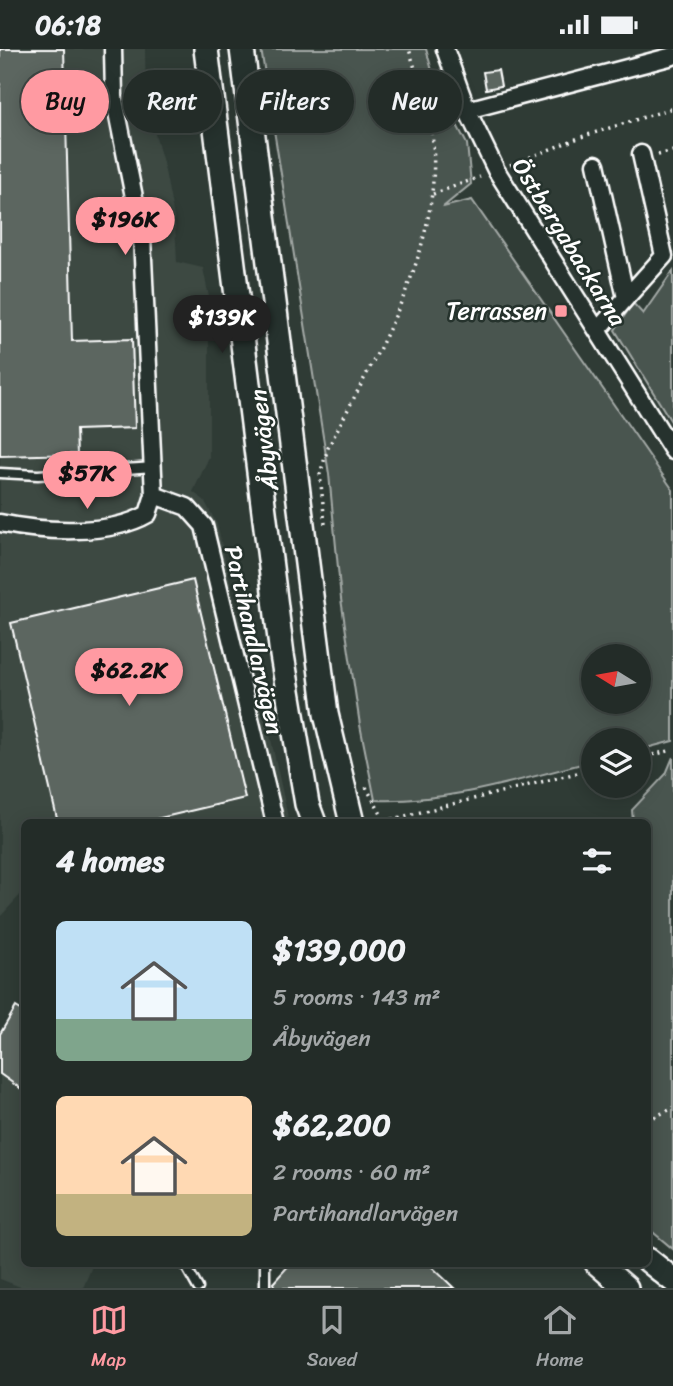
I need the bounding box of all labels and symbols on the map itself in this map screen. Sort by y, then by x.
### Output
street label: Östbergabackarna [500,149,638,336]
pin: $196K [76,197,174,257]
place label: Terrassen [446,290,547,332]
pin: $139K [173,295,271,355]
marker: Terrassen [553,303,569,319]
street label: Åbyvägen [237,387,291,494]
pin: $57K [46,451,128,511]
street label: Partihandlarvägen [212,541,296,739]
north arrow [581,644,651,714]
pin: $62.2K [72,649,186,708]

